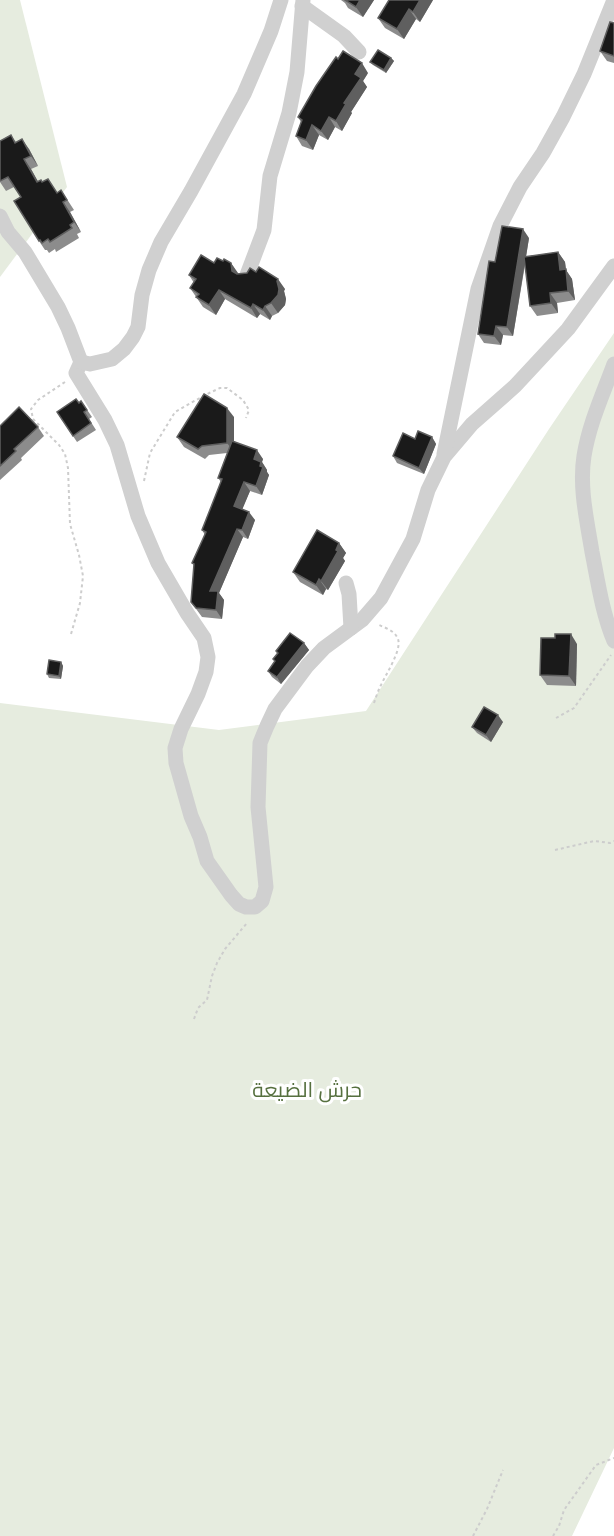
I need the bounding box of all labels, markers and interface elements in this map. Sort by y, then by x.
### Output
park label: حرش الضيعة [252,1077,362,1103]

